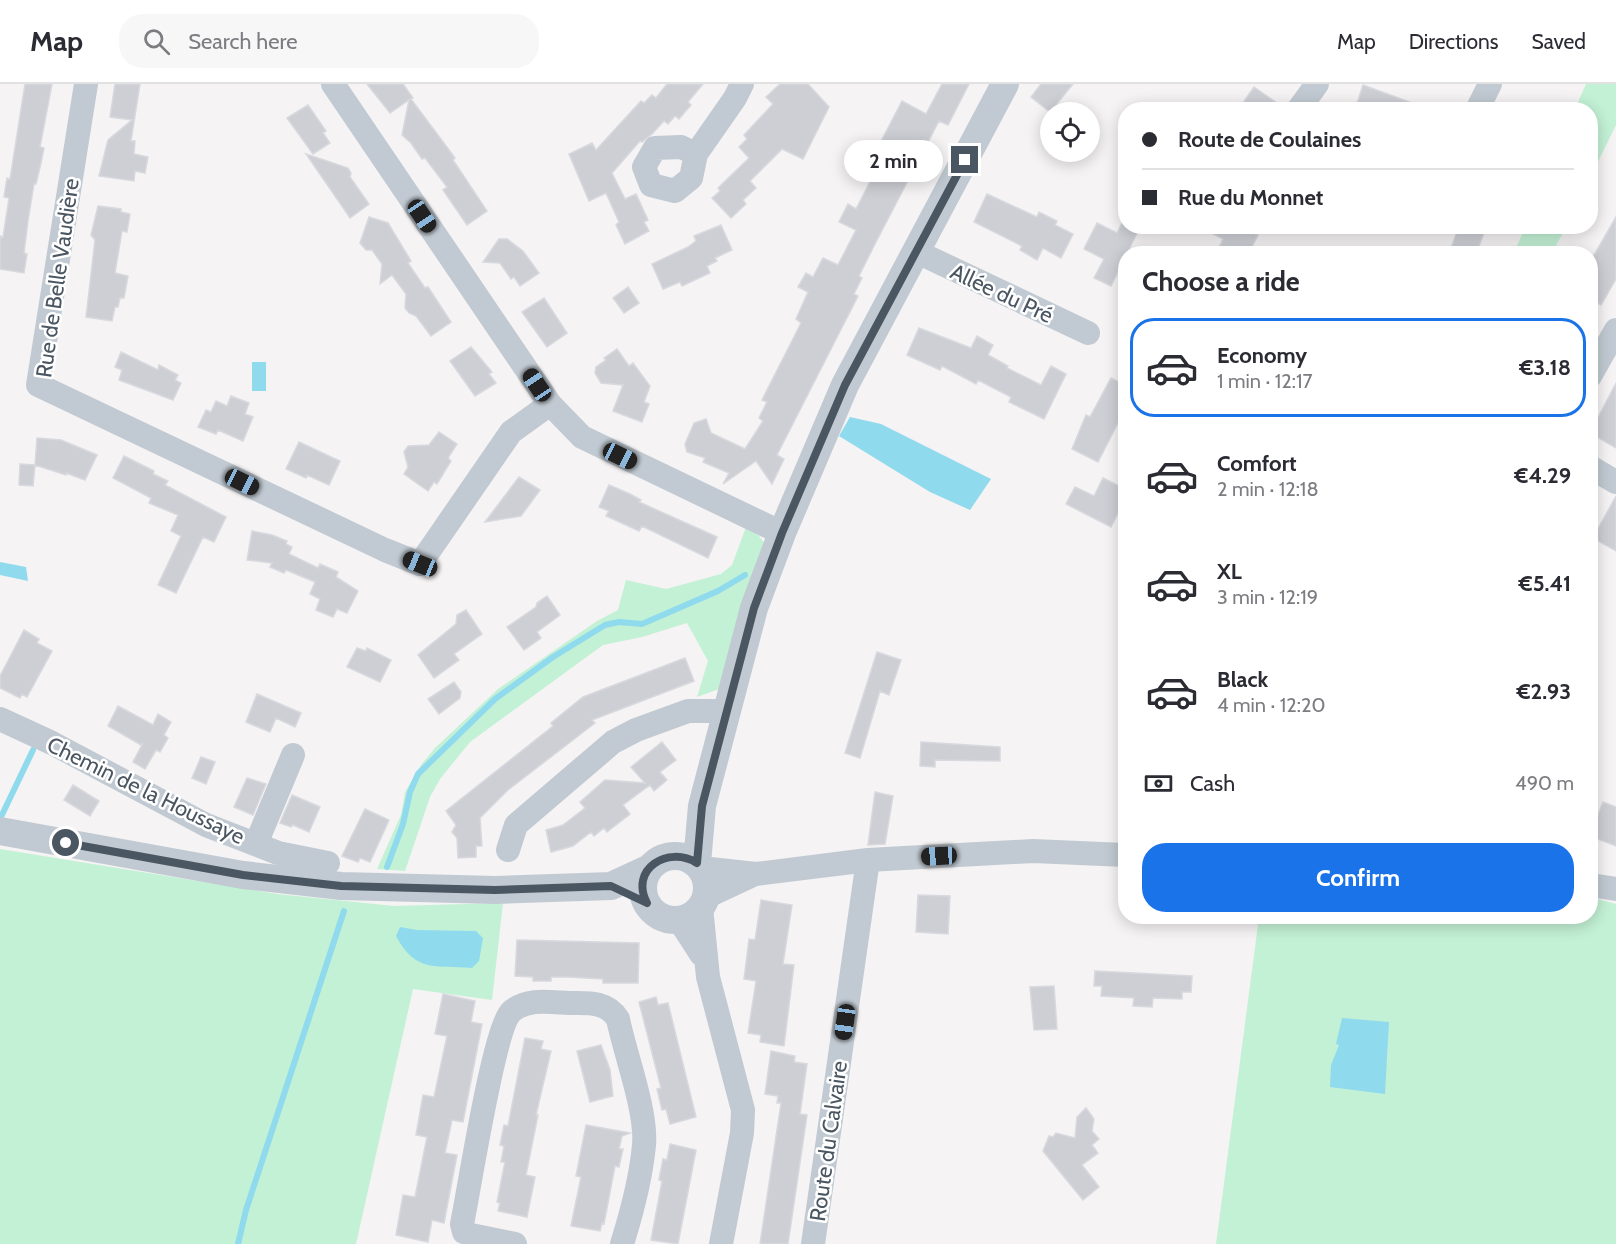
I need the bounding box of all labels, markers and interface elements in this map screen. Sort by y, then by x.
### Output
search box [119,14,539,68]
text: Map [30,24,83,58]
icon: search [140,25,173,58]
text: Search here [188,28,297,55]
text: Map [1337,29,1376,54]
text: Directions [1409,29,1498,54]
text: Saved [1531,29,1586,54]
map controls [1040,102,1100,162]
button: locate [1040,102,1100,162]
text: Route de Coulaines [1178,126,1361,153]
callout: 2 min [845,139,944,181]
route end [951,146,978,173]
text: 2 min [869,149,918,173]
street label: Rue de Belle Vaudière [30,177,85,379]
text: Rue du Monnet [1178,184,1323,211]
car [404,196,440,236]
street label: Allée du Pré [946,258,1057,329]
text: Choose a ride [1142,265,1300,298]
icon: car [1145,341,1199,395]
text: Economy [1217,342,1307,369]
text: €3.18 [1519,354,1571,381]
car [519,365,555,405]
text: 1 min · 12:17 [1217,369,1312,393]
car [600,440,640,472]
icon: car [1145,449,1199,503]
text: Comfort [1217,450,1296,477]
text: €4.29 [1514,462,1571,489]
car [222,466,262,498]
text: 2 min · 12:18 [1217,477,1319,501]
car [400,549,440,579]
icon: car [1145,557,1199,611]
text: XL [1217,558,1242,585]
text: €5.41 [1519,570,1571,597]
text: 3 min · 12:19 [1217,585,1318,609]
icon: car [1145,665,1199,719]
text: Black [1217,666,1268,693]
text: €2.93 [1516,678,1571,705]
text: 4 min · 12:20 [1217,693,1325,717]
street label: Chemin de la Houssaye [43,731,249,850]
icon: cash [1142,767,1175,800]
text: Cash [1190,770,1235,797]
text: 490 m [1515,771,1574,795]
route start [52,829,79,856]
button: Confirm [1142,843,1574,912]
car [921,846,957,866]
car [834,1003,856,1041]
street label: Route du Calvaire [804,1059,853,1223]

